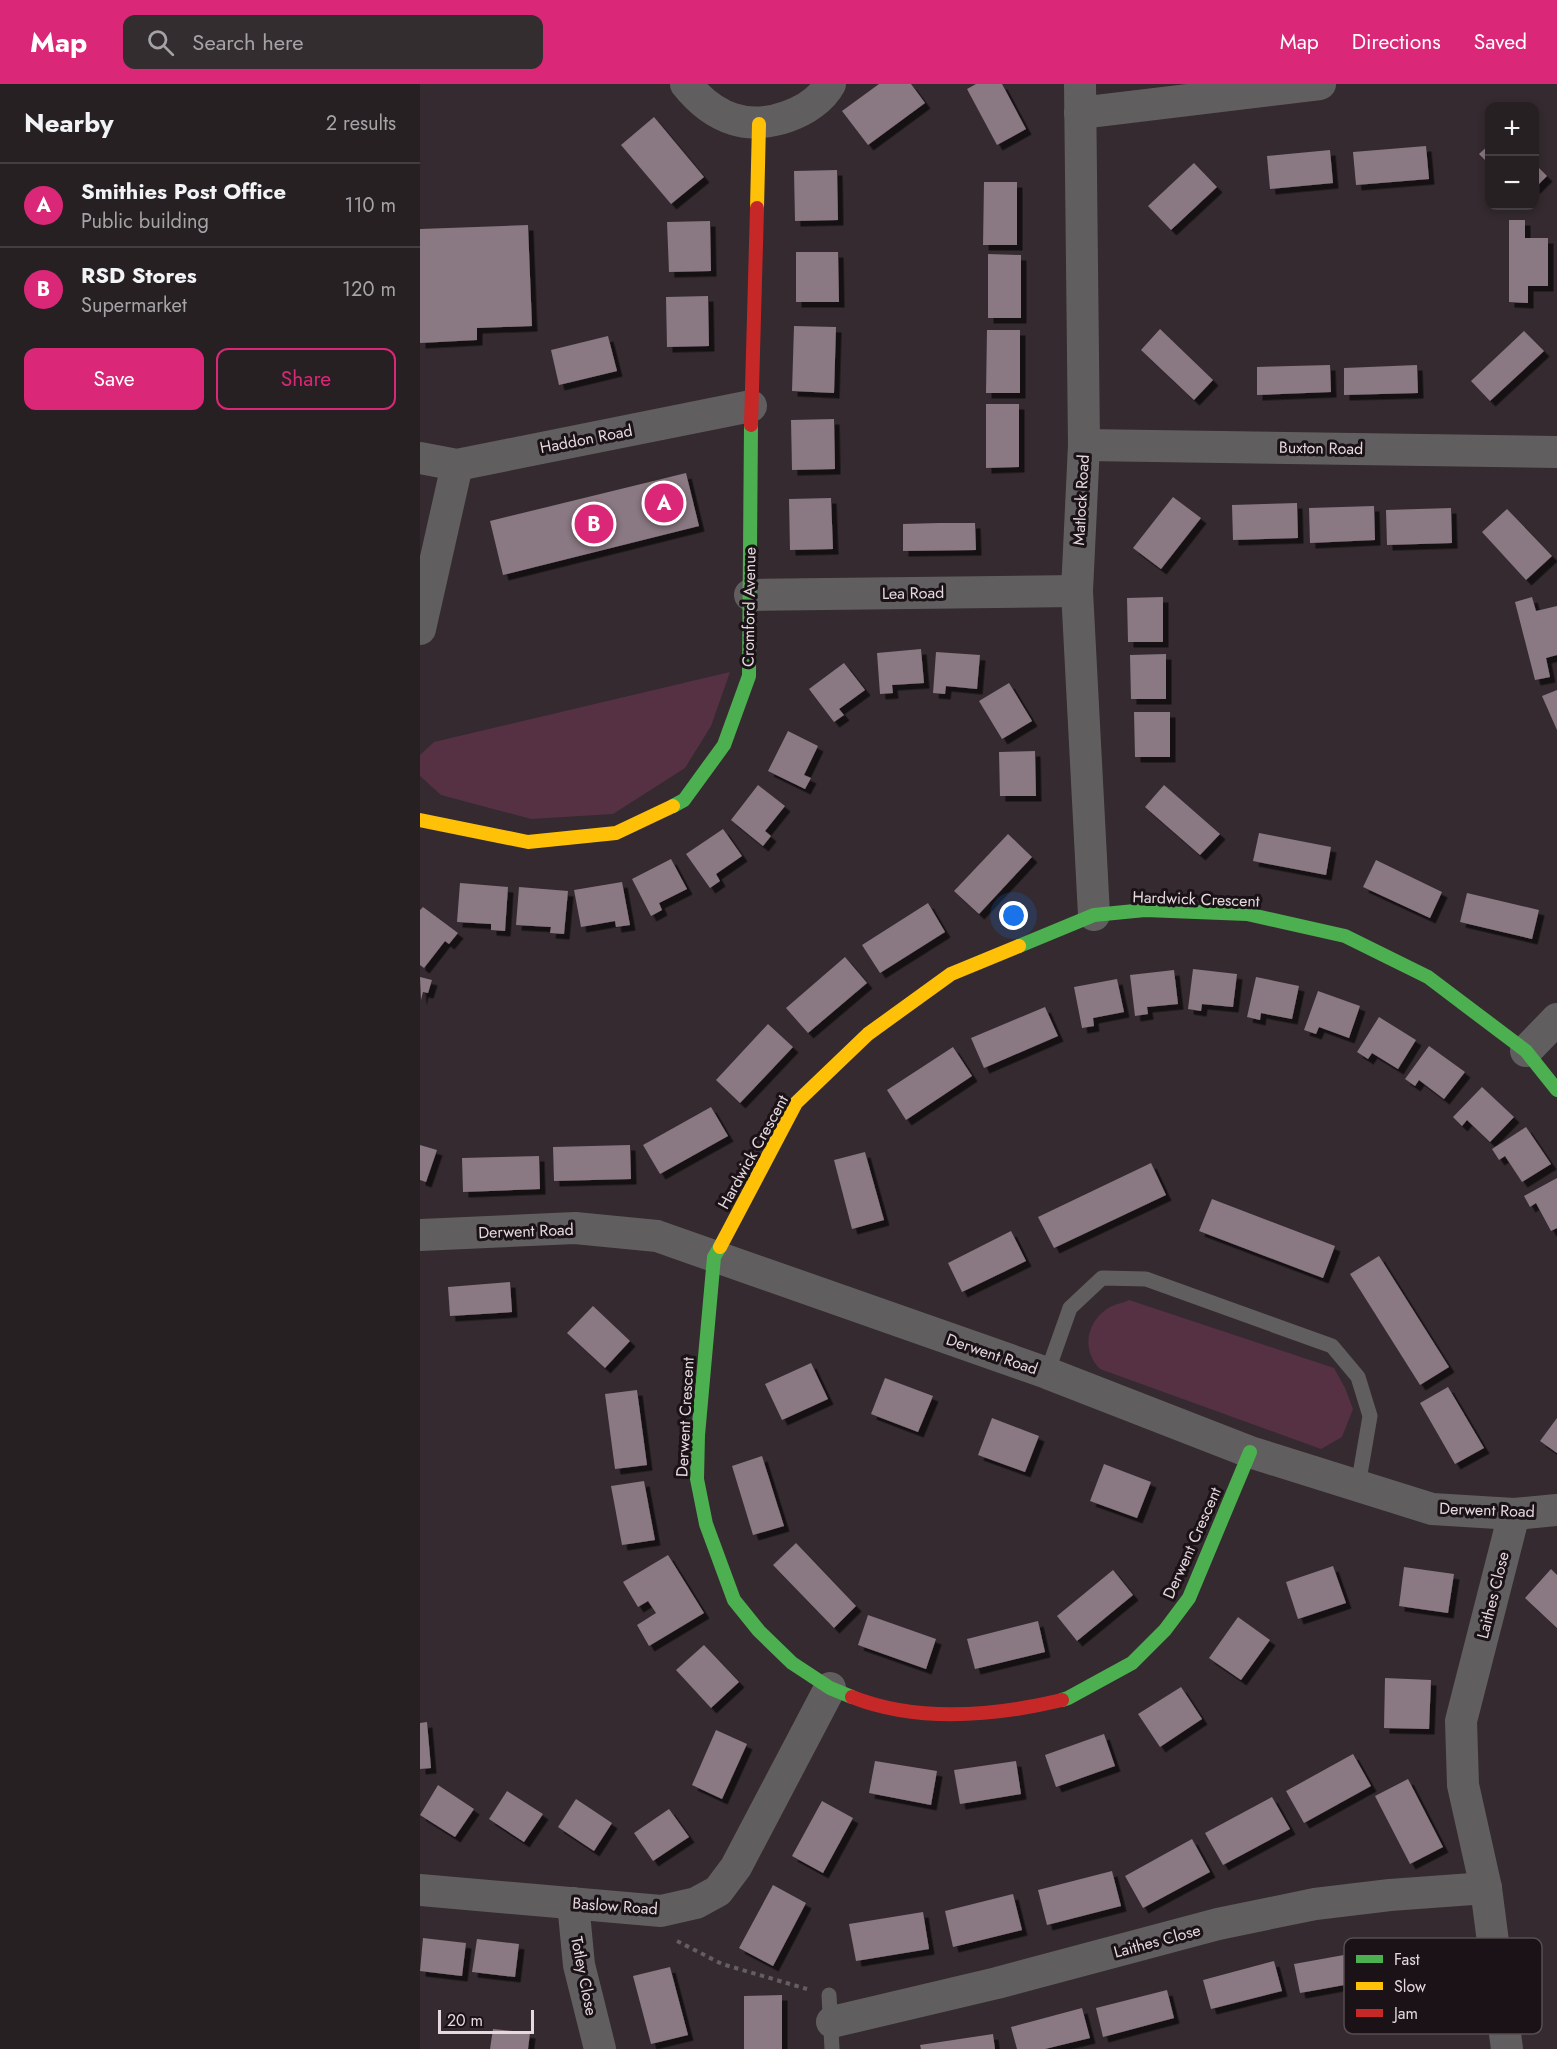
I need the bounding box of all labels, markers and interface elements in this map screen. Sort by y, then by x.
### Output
search box [123,15,543,69]
text: Map [30,22,87,63]
icon: search [144,26,177,59]
text: Search here [192,26,304,58]
text: Map [1280,27,1319,57]
text: Directions [1352,27,1441,57]
text: Saved [1474,27,1527,57]
map controls [1485,102,1539,210]
button: + [1485,102,1539,156]
text: Nearby [24,104,113,142]
text: 2 results [326,109,396,138]
button: − [1485,156,1539,210]
text: Smithies Post Office [81,175,286,207]
text: A [36,191,51,220]
text: 110 m [344,191,396,220]
text: Public building [81,207,209,236]
text: RSD Stores [81,259,197,291]
text: B [37,275,50,304]
text: 120 m [342,275,396,304]
text: Supermarket [81,291,187,320]
button: Save [24,348,204,410]
button: Share [216,348,396,410]
street label: Haddon Road [538,419,634,459]
street label: Buxton Road [1279,436,1363,460]
street label: Matlock Road [1067,454,1095,546]
pin: A [644,480,684,526]
pin: B [574,502,614,546]
street label: Cromford Avenue [736,547,762,667]
street label: Lea Road [882,581,944,605]
street label: Hardwick Crescent [1132,885,1260,913]
your location [999,901,1028,930]
street label: Hardwick Crescent [712,1091,794,1213]
street label: Derwent Road [478,1218,574,1244]
street label: Derwent Road [943,1328,1041,1380]
street label: Derwent Crescent [670,1356,700,1478]
street label: Derwent Crescent [1157,1483,1227,1603]
street label: Derwent Road [1439,1497,1535,1523]
street label: Laithes Close [1471,1549,1515,1641]
street label: Baslow Road [572,1892,658,1920]
street label: Laithes Close [1111,1918,1203,1964]
street label: Totley Close [565,1935,603,2017]
legend [1344,1938,1542,2034]
text: Fast [1394,1948,1420,1971]
text: Slow [1394,1975,1426,1998]
text: Jam [1392,2002,1418,2025]
scale bar [438,2007,534,2034]
text: 20 m [447,2009,483,2032]

